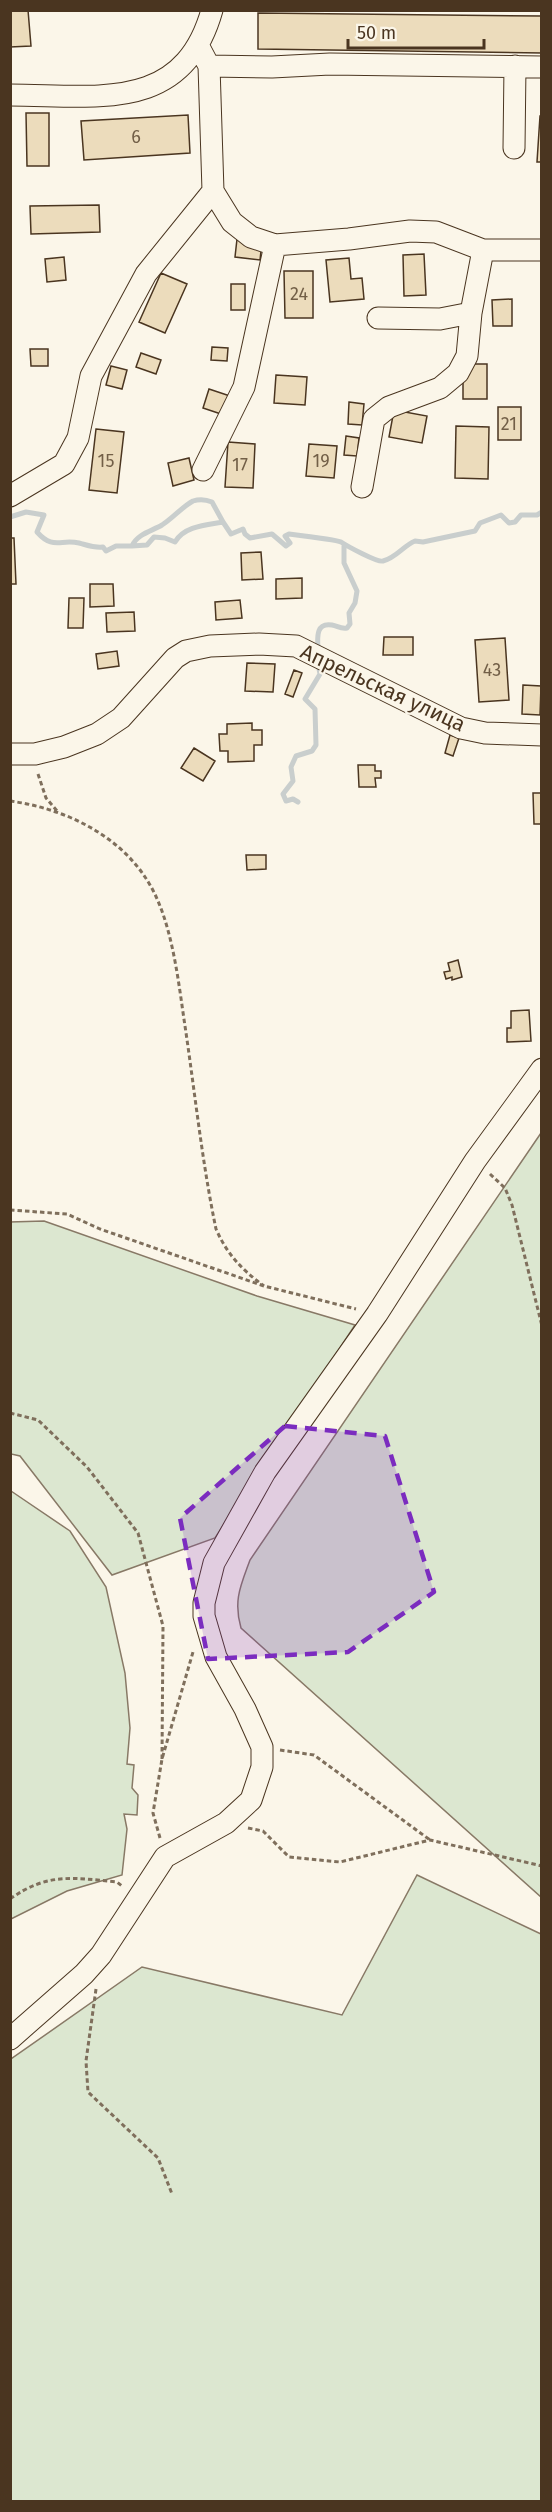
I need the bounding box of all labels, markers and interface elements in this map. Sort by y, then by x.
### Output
scale bar [348,12,484,50]
text: 50 m [357,22,396,44]
house number: 6 [131,126,141,148]
house number: 24 [290,283,308,305]
house number: 21 [501,413,517,435]
house number: 15 [98,450,114,472]
house number: 19 [312,450,330,472]
house number: 17 [232,454,248,476]
street label: Апрельская улица [296,638,470,738]
house number: 43 [483,659,501,681]

